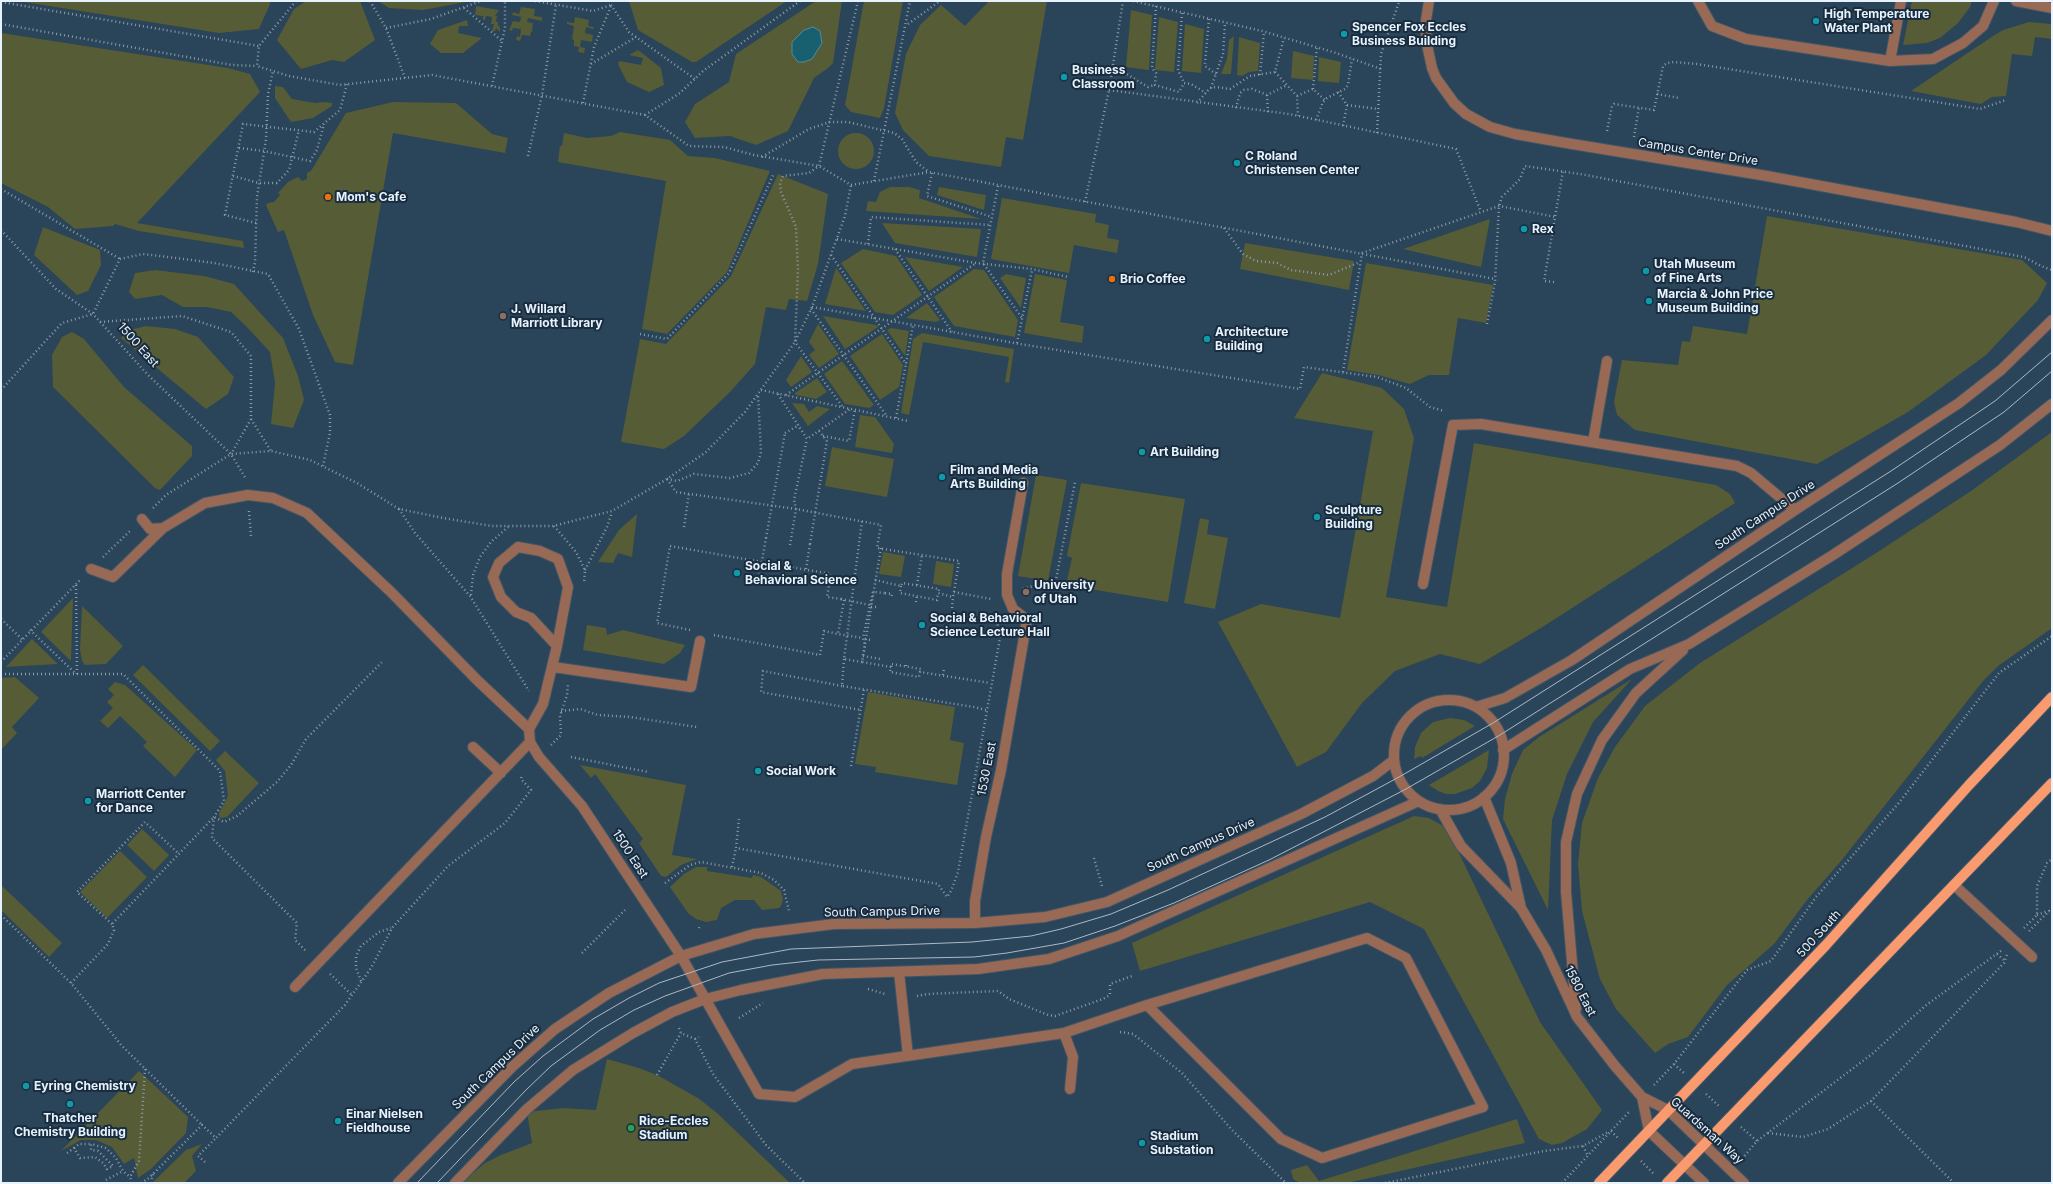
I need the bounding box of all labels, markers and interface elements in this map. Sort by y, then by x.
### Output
place label: High Temperature Water Plant [1824,7,1929,35]
marker: High Temperature Water Plant [1811,16,1821,26]
place label: Spencer Fox Eccles Business Building [1352,20,1466,48]
marker: Spencer Fox Eccles Business Building [1339,29,1349,39]
place label: Business Classroom [1072,63,1135,91]
marker: Business Classroom [1059,72,1069,82]
street label: Campus Center Drive [1637,135,1759,169]
place label: C Roland Christensen Center [1245,149,1359,177]
marker: C Roland Christensen Center [1232,158,1242,168]
place label: Mom's Cafe [336,190,406,204]
marker: Mom's Cafe [323,192,333,202]
place label: Rex [1532,222,1554,236]
marker: Rex [1519,224,1529,234]
place label: Utah Museum of Fine Arts [1654,257,1735,285]
marker: Utah Museum of Fine Arts [1641,266,1651,276]
place label: Brio Coffee [1120,272,1186,286]
marker: Brio Coffee [1107,274,1117,284]
place label: Marcia & John Price Museum Building [1657,287,1773,315]
marker: Marcia & John Price Museum Building [1644,296,1654,306]
place label: J. Willard Marriott Library [511,302,603,330]
marker: J. Willard Marriott Library [498,311,508,321]
street label: 1500 East [114,320,162,370]
place label: Architecture Building [1215,325,1288,353]
marker: Architecture Building [1202,334,1212,344]
place label: Art Building [1150,445,1219,459]
marker: Art Building [1137,447,1147,457]
place label: Film and Media Arts Building [950,463,1038,491]
marker: Film and Media Arts Building [937,472,947,482]
street label: South Campus Drive [1712,477,1818,553]
place label: Sculpture Building [1325,503,1382,531]
marker: Sculpture Building [1312,512,1322,522]
place label: Social & Behavioral Science [745,559,857,587]
marker: Social & Behavioral Science [732,568,742,578]
place label: University of Utah [1034,578,1094,606]
marker: University of Utah [1021,587,1031,597]
place label: Social & Behavioral Science Lecture Hall [930,611,1050,639]
marker: Social & Behavioral Science Lecture Hall [917,620,927,630]
street label: 1530 East [975,741,999,797]
place label: Social Work [766,764,836,778]
marker: Social Work [753,766,763,776]
place label: Marriott Center for Dance [96,787,186,815]
marker: Marriott Center for Dance [83,796,93,806]
street label: South Campus Drive [1145,815,1257,875]
street label: 1500 East [609,827,651,881]
street label: South Campus Drive [824,904,940,920]
street label: 500 South [1794,907,1844,961]
street label: 1580 East [1561,963,1599,1019]
street label: South Campus Drive [449,1021,543,1113]
place label: Eyring Chemistry [34,1079,136,1093]
marker: Eyring Chemistry [21,1081,31,1091]
street label: Guardsman Way [1668,1095,1746,1167]
marker: Thatcher Chemistry Building [65,1099,75,1109]
place label: Einar Nielsen Fieldhouse [346,1107,423,1135]
place label: Thatcher Chemistry Building [14,1111,126,1139]
place label: Rice-Eccles Stadium [639,1114,708,1142]
marker: Einar Nielsen Fieldhouse [333,1116,343,1126]
marker: Rice-Eccles Stadium [626,1123,636,1133]
place label: Stadium Substation [1150,1129,1214,1157]
marker: Stadium Substation [1137,1138,1147,1148]

